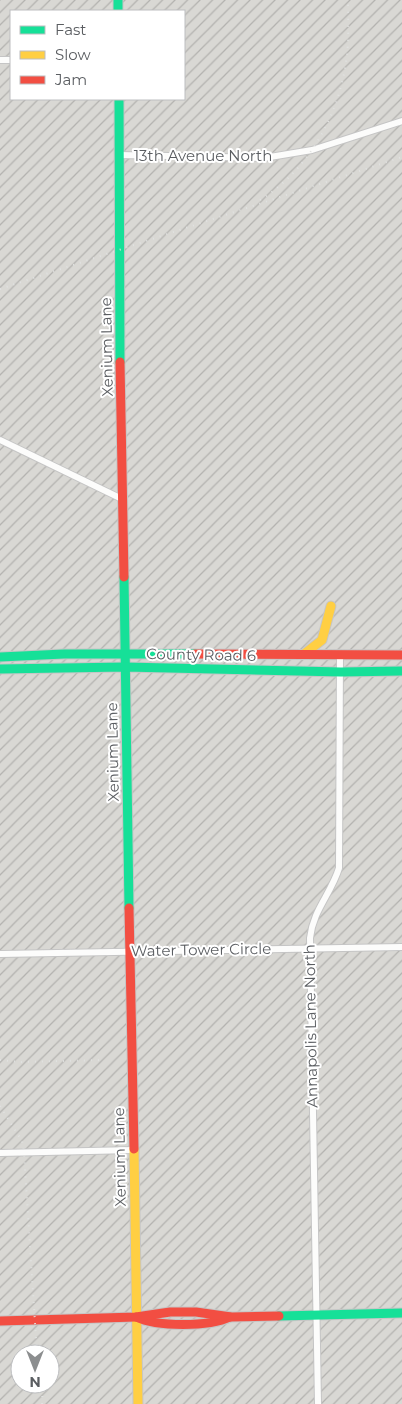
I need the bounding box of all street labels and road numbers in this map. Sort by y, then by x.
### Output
street label: 13th Avenue North [134,146,272,165]
street label: Xenium Lane [96,297,117,397]
street label: County Road 6 [146,644,256,665]
street label: Xenium Lane [102,702,123,802]
street label: Water Tower Circle [131,939,271,960]
street label: Annapolis Lane North [300,944,321,1108]
street label: Xenium Lane [109,1107,130,1207]

